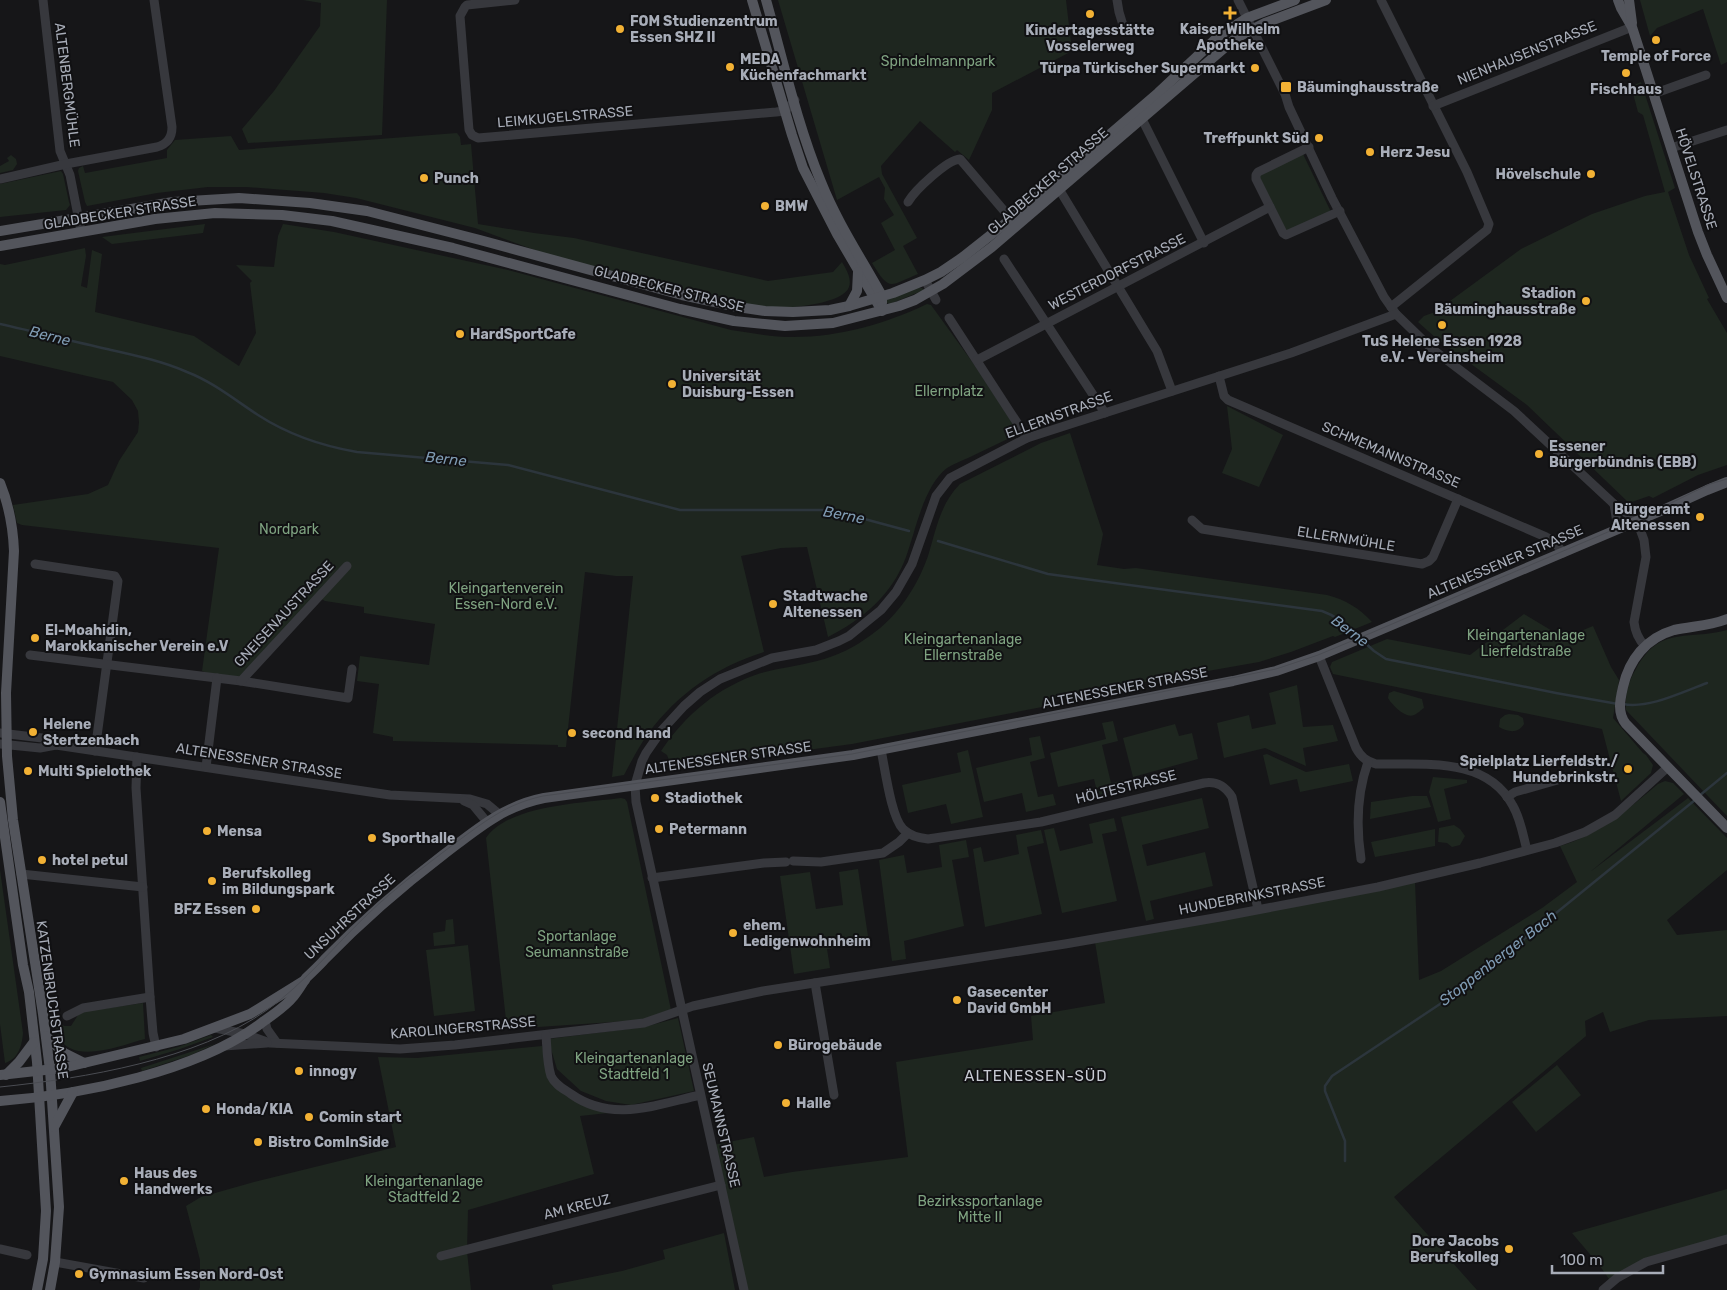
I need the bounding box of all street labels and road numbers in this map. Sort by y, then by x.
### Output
street label: NIENHAUSENSTRASSE [1455,17,1599,89]
street label: ALTENBERGMÜHLE [51,22,83,148]
street label: LEIMKUGELSTRASSE [496,103,634,131]
street label: GLADBECKER STRASSE [984,124,1112,238]
street label: HÖVELSTRASSE [1672,126,1720,232]
street label: GLADBECKER STRASSE [43,193,197,233]
street label: WESTERDORFSTRASSE [1046,230,1188,314]
street label: GLADBECKER STRASSE [592,262,746,316]
street label: ELLERNSTRASSE [1003,388,1115,442]
street label: SCHMEMANNSTRASSE [1319,418,1463,492]
street label: ALTENESSENER STRASSE [1424,521,1586,603]
street label: ELLERNMÜHLE [1296,523,1396,555]
street label: GNEISENAUSTRASSE [231,558,337,670]
street label: ALTENESSENER STRASSE [1041,664,1209,712]
street label: ALTENESSENER STRASSE [644,738,812,778]
street label: ALTENESSENER STRASSE [175,739,343,783]
street label: HÖLTESTRASSE [1074,766,1178,808]
street label: UNSUHRSTRASSE [301,870,399,964]
street label: HUNDEBRINKSTRASSE [1177,873,1327,919]
street label: KATZENBRUCHSTRASSE [32,920,72,1080]
street label: KAROLINGERSTRASSE [390,1013,536,1043]
street label: SEUMANNSTRASSE [698,1061,744,1189]
street label: AM KREUZ [542,1191,612,1223]

